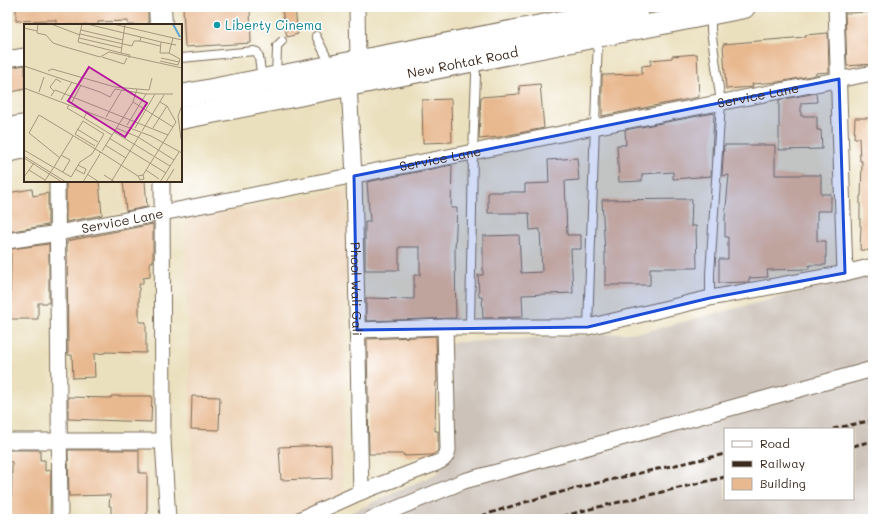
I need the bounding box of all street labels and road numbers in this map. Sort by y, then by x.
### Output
street label: New Rohtak Road [406,43,519,81]
street label: Service Lane [716,79,800,111]
street label: Service Lane [398,142,482,174]
street label: Service Lane [80,204,164,236]
street label: Phool Wali Gali [347,242,367,336]

